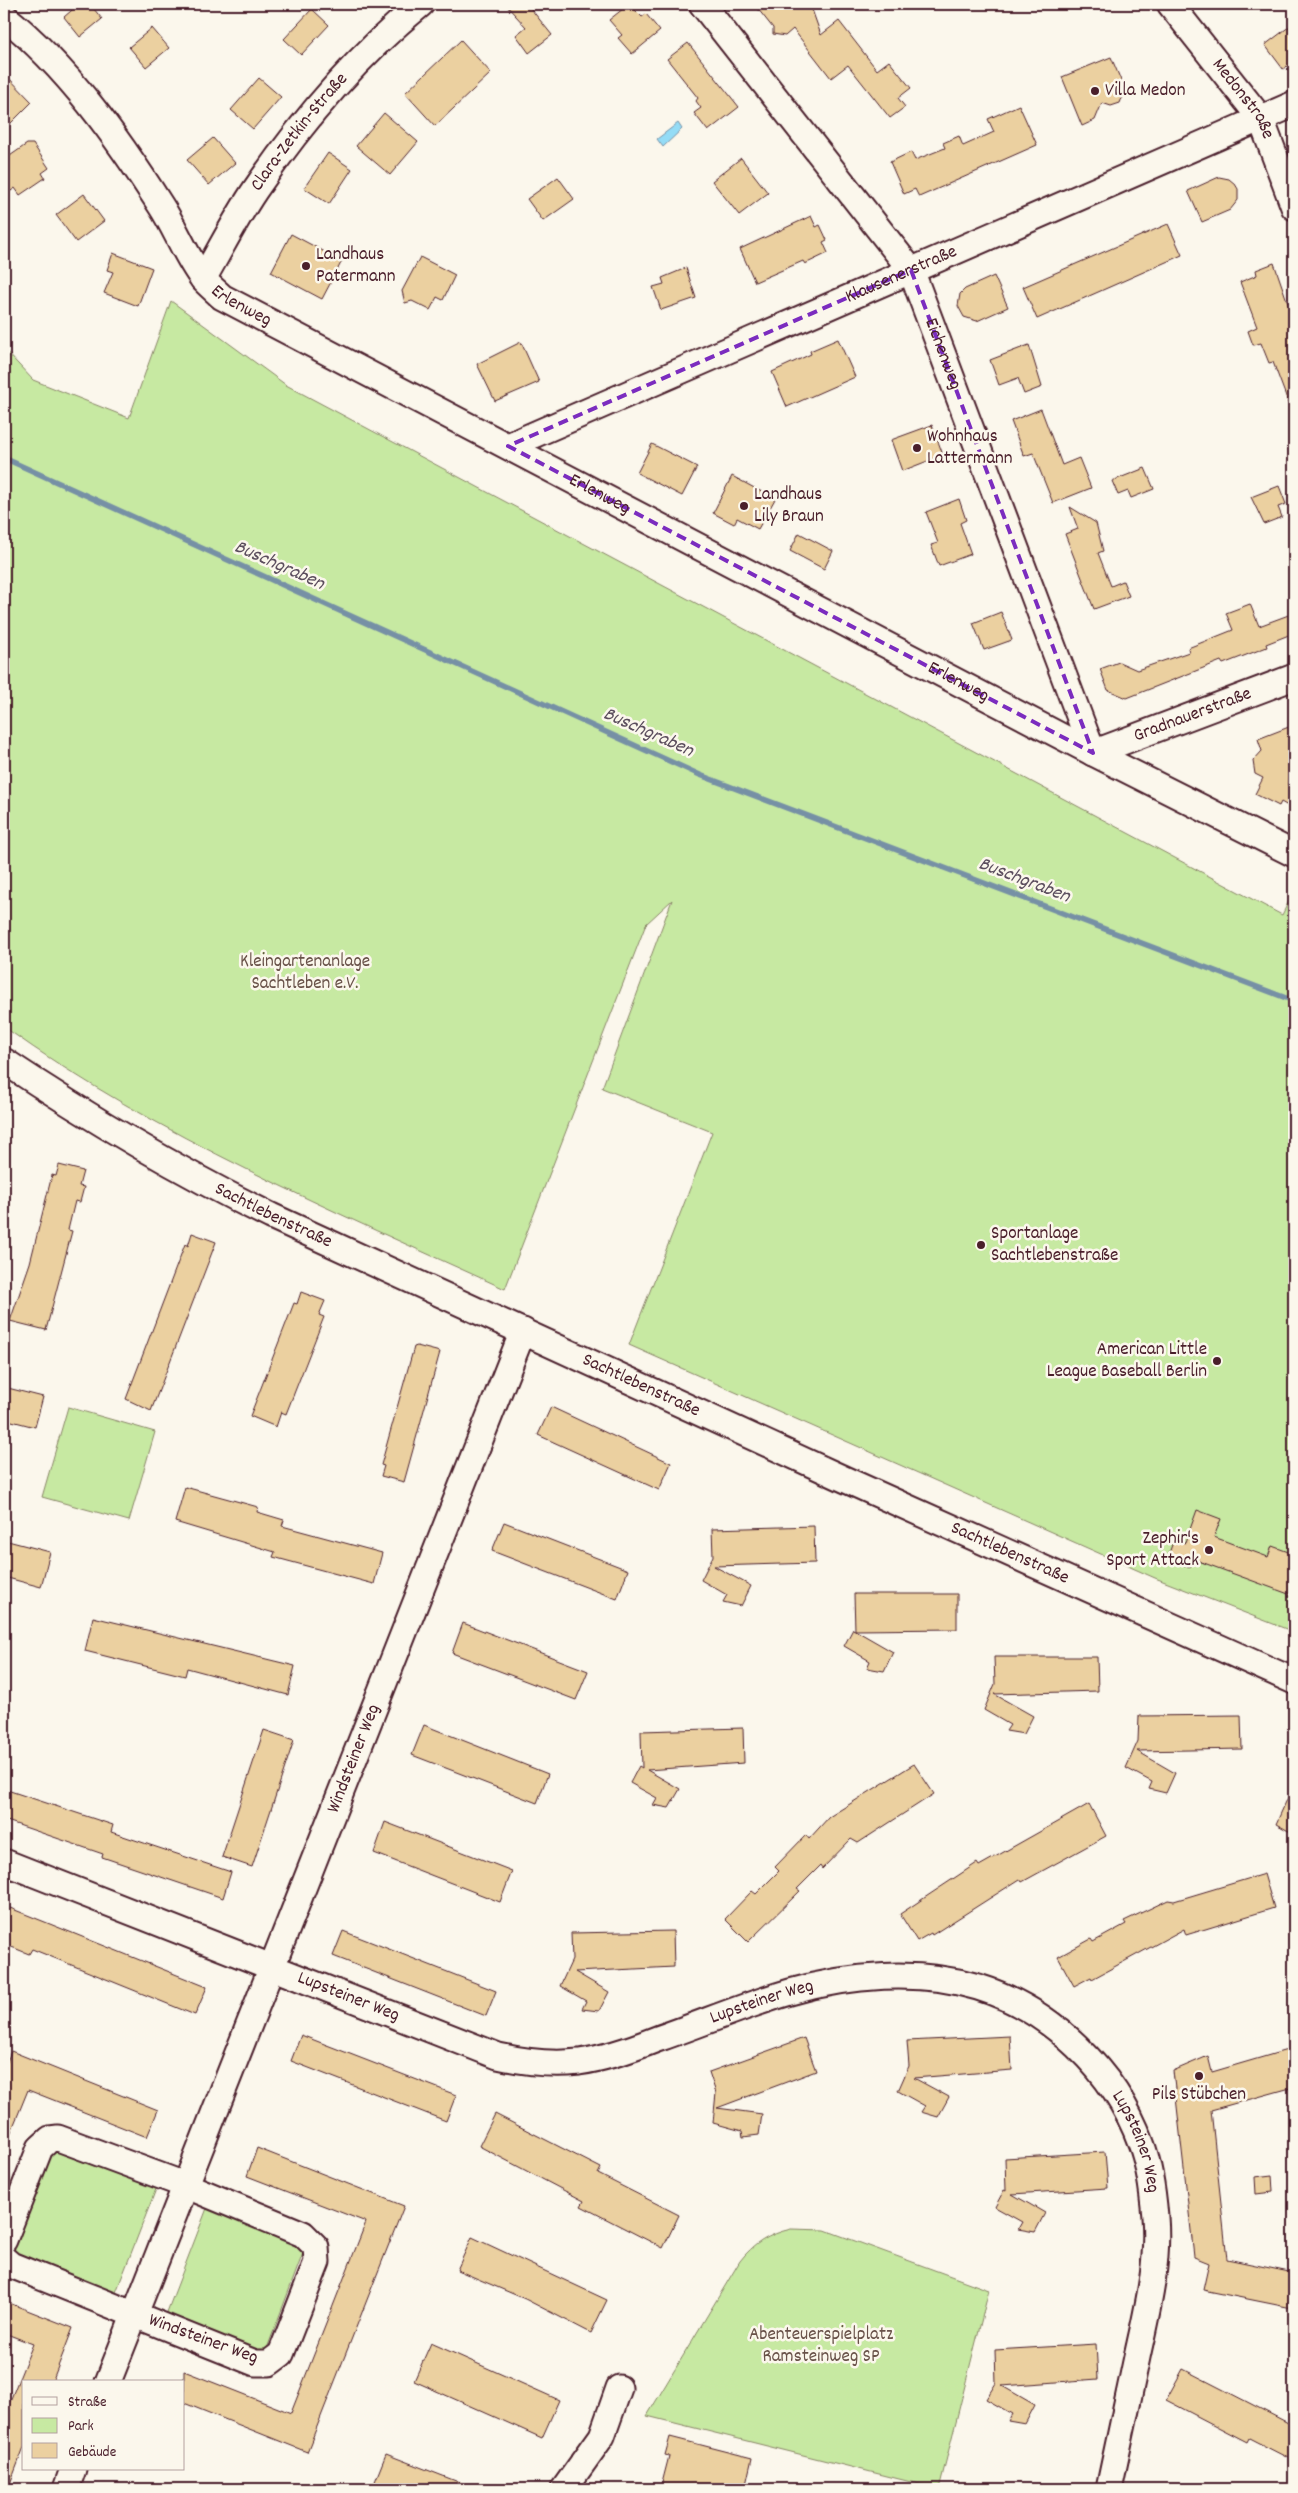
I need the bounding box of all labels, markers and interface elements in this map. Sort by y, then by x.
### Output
street label: Medonstraße [1205,53,1281,143]
street label: Clara-Zetkin-Straße [244,67,355,197]
place label: Villa Medon [1105,78,1186,105]
marker: Villa Medon [1089,85,1101,97]
street label: Klausenerstraße [841,239,962,311]
place label: Landhaus Patermann [316,242,395,291]
marker: Landhaus Patermann [300,260,312,272]
street label: Erlenweg [204,279,276,334]
street label: Eichenweg [917,314,968,394]
place label: Wohnhaus Lattermann [927,424,1013,473]
marker: Wohnhaus Lattermann [911,442,923,454]
street label: Erlenweg [564,467,635,522]
place label: Landhaus Lily Braun [754,482,824,531]
marker: Landhaus Lily Braun [738,500,750,512]
water label: Buschgraben [229,534,329,599]
street label: Erlenweg [923,655,994,710]
street label: Gradnauerstraße [1130,681,1256,750]
water label: Buschgraben [598,701,698,766]
water label: Buschgraben [974,851,1075,912]
park label: Kleingartenanlage Sachtleben e.V. [240,949,370,998]
street label: Sachtlebenstraße [210,1176,336,1256]
place label: Sportanlage Sachtlebenstraße [991,1221,1118,1270]
marker: Sportanlage Sachtlebenstraße [975,1239,987,1251]
place label: American Little League Baseball Berlin [1047,1337,1207,1386]
street label: Sachtlebenstraße [577,1347,704,1425]
marker: American Little League Baseball Berlin [1211,1355,1223,1367]
street label: Sachtlebenstraße [946,1515,1073,1592]
place label: Zephir's Sport Attack [1106,1526,1199,1575]
marker: Zephir's Sport Attack [1203,1544,1215,1556]
street label: Windsteiner Weg [320,1700,388,1817]
street label: Lupsteiner Weg [293,1965,404,2030]
street label: Lupsteiner Weg [706,1973,816,2032]
marker: Pils Stübchen [1193,2070,1205,2082]
place label: Pils Stübchen [1152,2082,1246,2109]
street label: Lupsteiner Weg [1104,2085,1166,2195]
street label: Windsteiner Weg [144,2308,262,2372]
park label: Abenteuerspielplatz Ramsteinweg SP [749,2322,893,2371]
legend [22,2380,185,2470]
text: Straße [68,2392,107,2414]
text: Park [68,2416,94,2438]
text: Gebäude [68,2442,117,2464]

